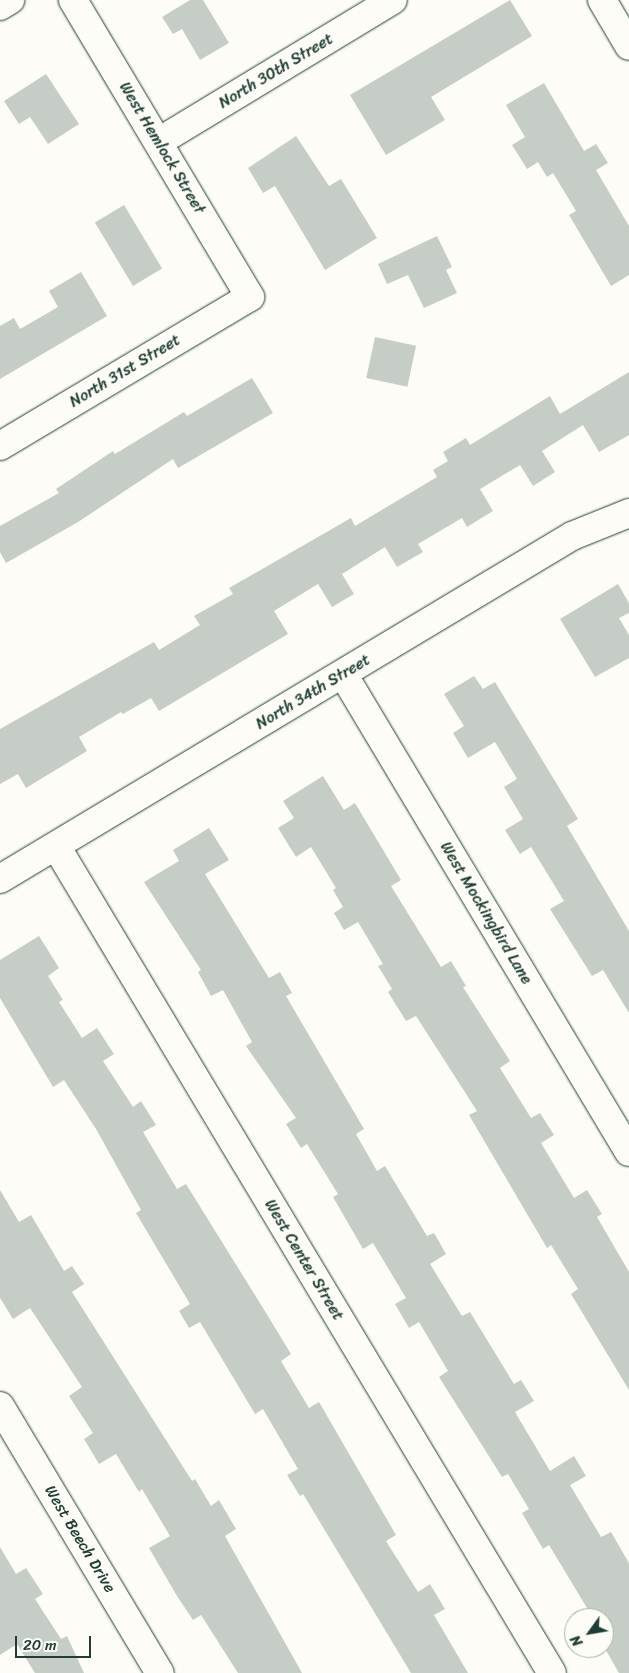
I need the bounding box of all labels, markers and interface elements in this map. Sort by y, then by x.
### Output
street label: North 30th Street [215,29,337,113]
street label: West Hemlock Street [115,78,209,218]
street label: North 31st Street [66,330,184,412]
street label: North 34th Street [252,650,374,734]
street label: West Mockingbird Lane [436,838,536,988]
street label: West Center Street [260,1196,348,1324]
street label: West Beech Drive [40,1482,120,1596]
north arrow [564,1608,614,1658]
scale bar [18,1626,94,1658]
text: N [564,1630,590,1651]
text: 20 m [23,1632,57,1658]

